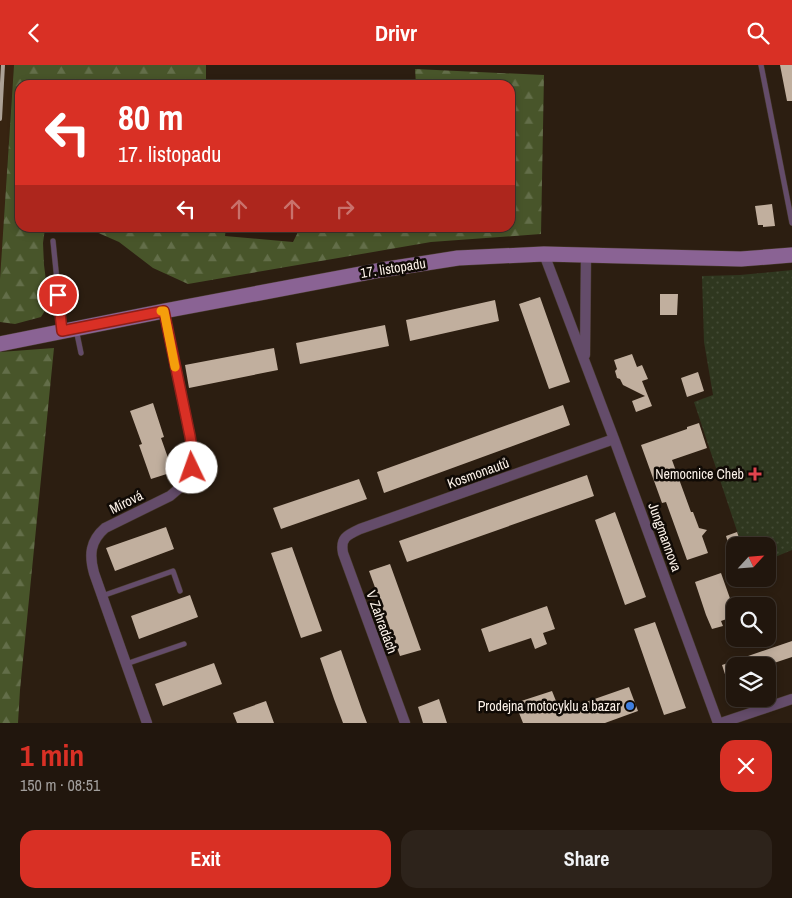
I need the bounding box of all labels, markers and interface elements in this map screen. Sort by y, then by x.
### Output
text: Drivr [375,18,417,48]
icon: back [20,19,48,47]
icon: search [744,19,772,47]
text: 80 m [118,94,183,141]
icon: left [35,100,100,165]
text: 17. listopadu [118,139,221,169]
icon: left [172,195,200,223]
icon: ahead [225,195,253,223]
icon: ahead [278,195,306,223]
icon: right [331,195,359,223]
street label: 17. listopadu [359,254,427,282]
pin [37,274,79,316]
icon: arrive [44,281,72,309]
position arrow [165,441,217,493]
street label: Kosmonautů [445,454,511,492]
place label: Nemocnice Cheb [655,465,744,483]
marker: Nemocnice Cheb [748,467,762,481]
street label: Mírová [106,486,146,518]
street label: Jungmannova [644,500,686,575]
north arrow [726,537,776,587]
map controls [726,537,776,707]
street label: V Zahradách [362,588,402,656]
button: search [726,597,776,647]
button: layers [726,657,776,707]
place label: Prodejna motocyklu a bazar [478,697,620,715]
marker: Prodejna motocyklu a bazar [624,700,636,712]
text: 1 min [20,735,84,775]
button: close [720,740,772,792]
text: 150 m · 08:51 [20,774,100,796]
button: Exit [20,830,391,888]
button: Share [401,830,772,888]

